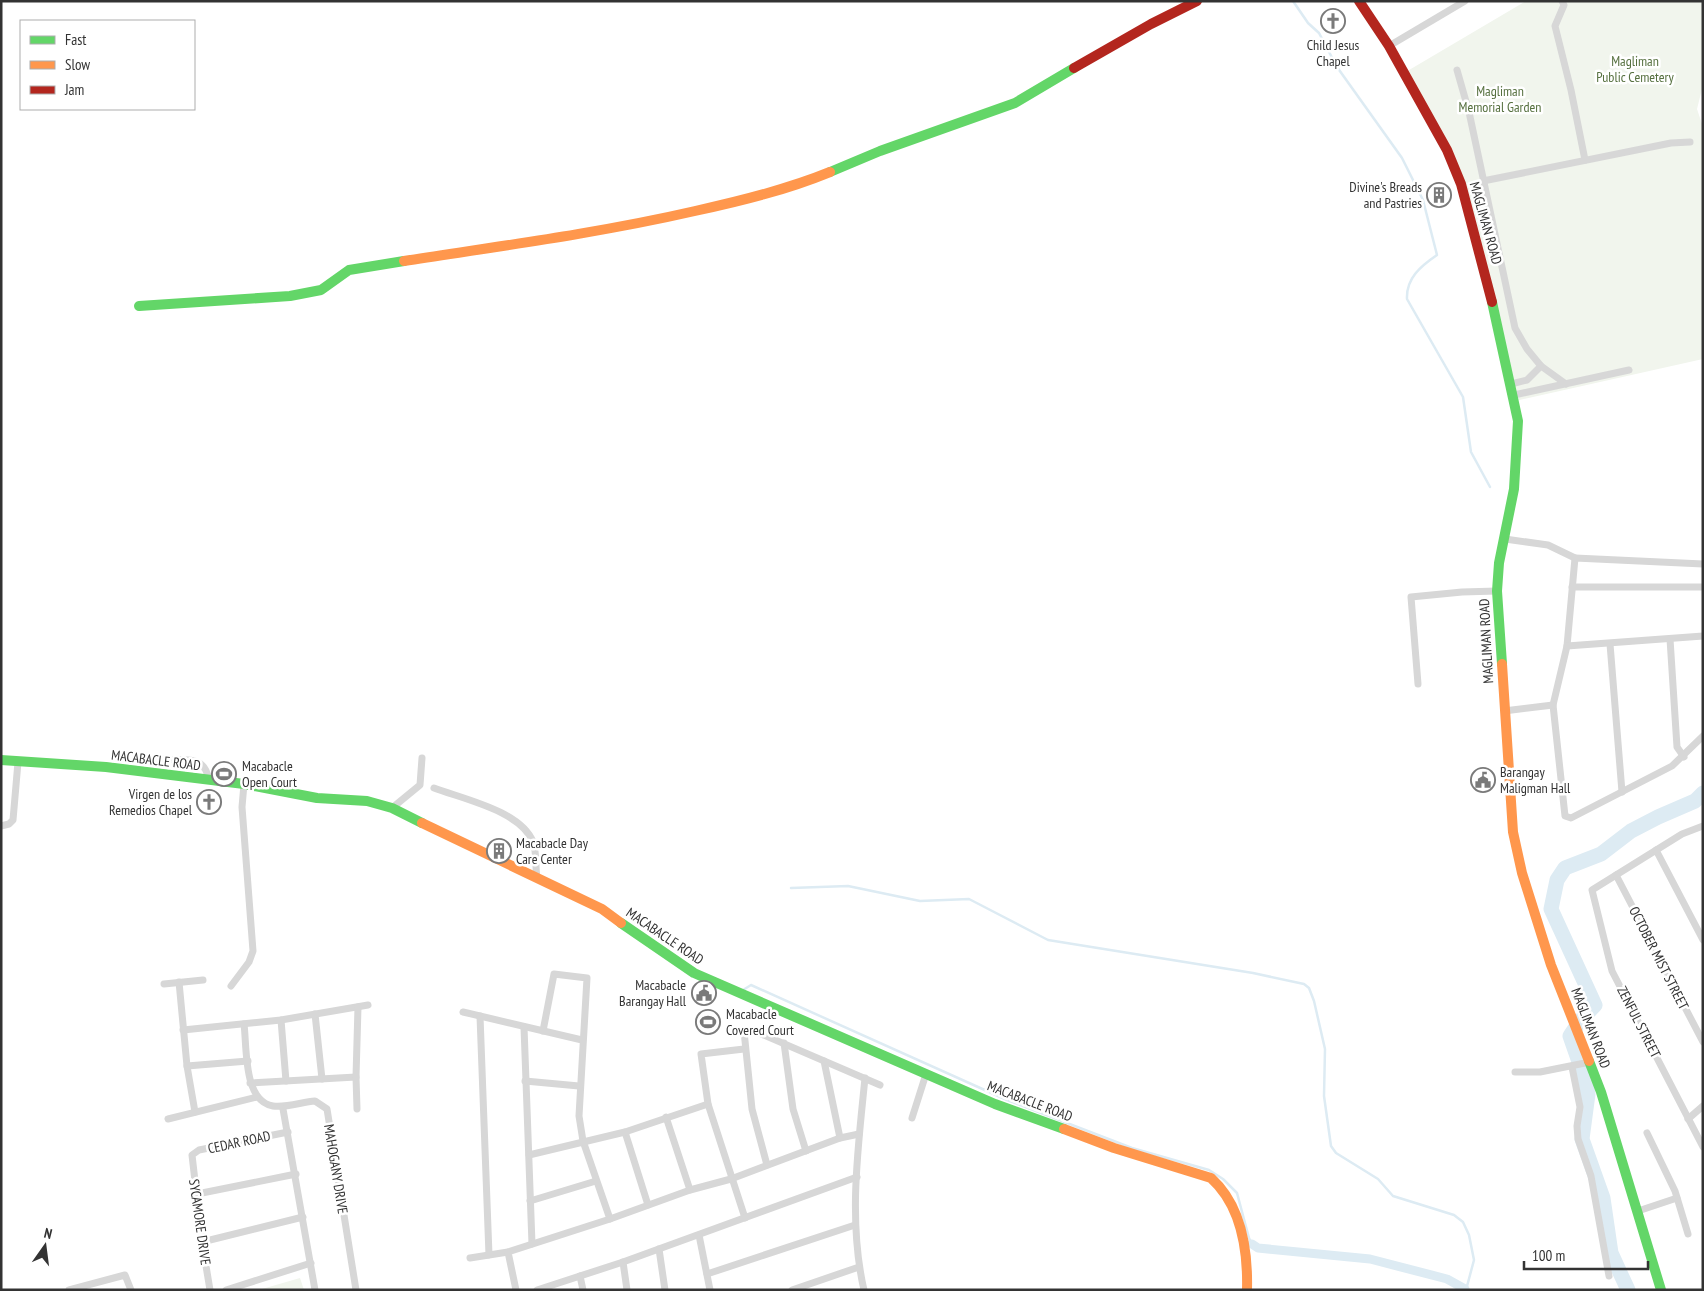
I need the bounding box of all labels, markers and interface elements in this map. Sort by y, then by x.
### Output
church icon: Child Jesus Chapel [1320,8,1346,34]
legend [20,20,195,110]
text: Fast [65,30,86,49]
place label: Child Jesus Chapel [1307,36,1360,70]
park label: Magliman Public Cemetery [1596,52,1674,86]
text: Slow [65,55,90,74]
text: Jam [64,80,84,99]
park label: Magliman Memorial Garden [1459,82,1541,116]
place label: Divine's Breads and Pastries [1349,178,1422,212]
street label: MAGLIMAN ROAD [1466,180,1506,266]
building icon: Divine's Breads and Pastries [1426,182,1452,208]
street label: MAGLIMAN ROAD [1475,598,1497,684]
street label: MACABACLE ROAD [110,746,202,774]
place label: Macabacle Open Court [242,757,297,791]
sports icon: Macabacle Open Court [211,761,237,787]
place label: Barangay Maligman Hall [1500,763,1571,797]
public building icon: Barangay Maligman Hall [1470,767,1496,793]
place label: Virgen de los Remedios Chapel [109,785,193,819]
church icon: Virgen de los Remedios Chapel [196,789,222,815]
place label: Macabacle Day Care Center [516,834,589,868]
building icon: Macabacle Day Care Center [486,838,512,864]
street label: MACABACLE ROAD [623,903,707,969]
street label: OCTOBER MIST STREET [1625,903,1693,1013]
place label: Macabacle Barangay Hall [619,976,687,1010]
public building icon: Macabacle Barangay Hall [691,980,717,1006]
street label: ZENFUL STREET [1613,983,1665,1062]
street label: MAGLIMAN ROAD [1567,985,1615,1071]
place label: Macabacle Covered Court [726,1005,794,1039]
sports icon: Macabacle Covered Court [695,1009,721,1035]
street label: MACABACLE ROAD [985,1077,1075,1125]
street label: MAHOGANY DRIVE [320,1123,352,1215]
street label: CEDAR ROAD [206,1127,272,1157]
street label: SYCAMORE DRIVE [185,1178,215,1266]
north arrow [20,1221,70,1271]
text: N [42,1224,54,1243]
scale bar [1524,1238,1648,1270]
text: 100 m [1532,1246,1565,1265]

